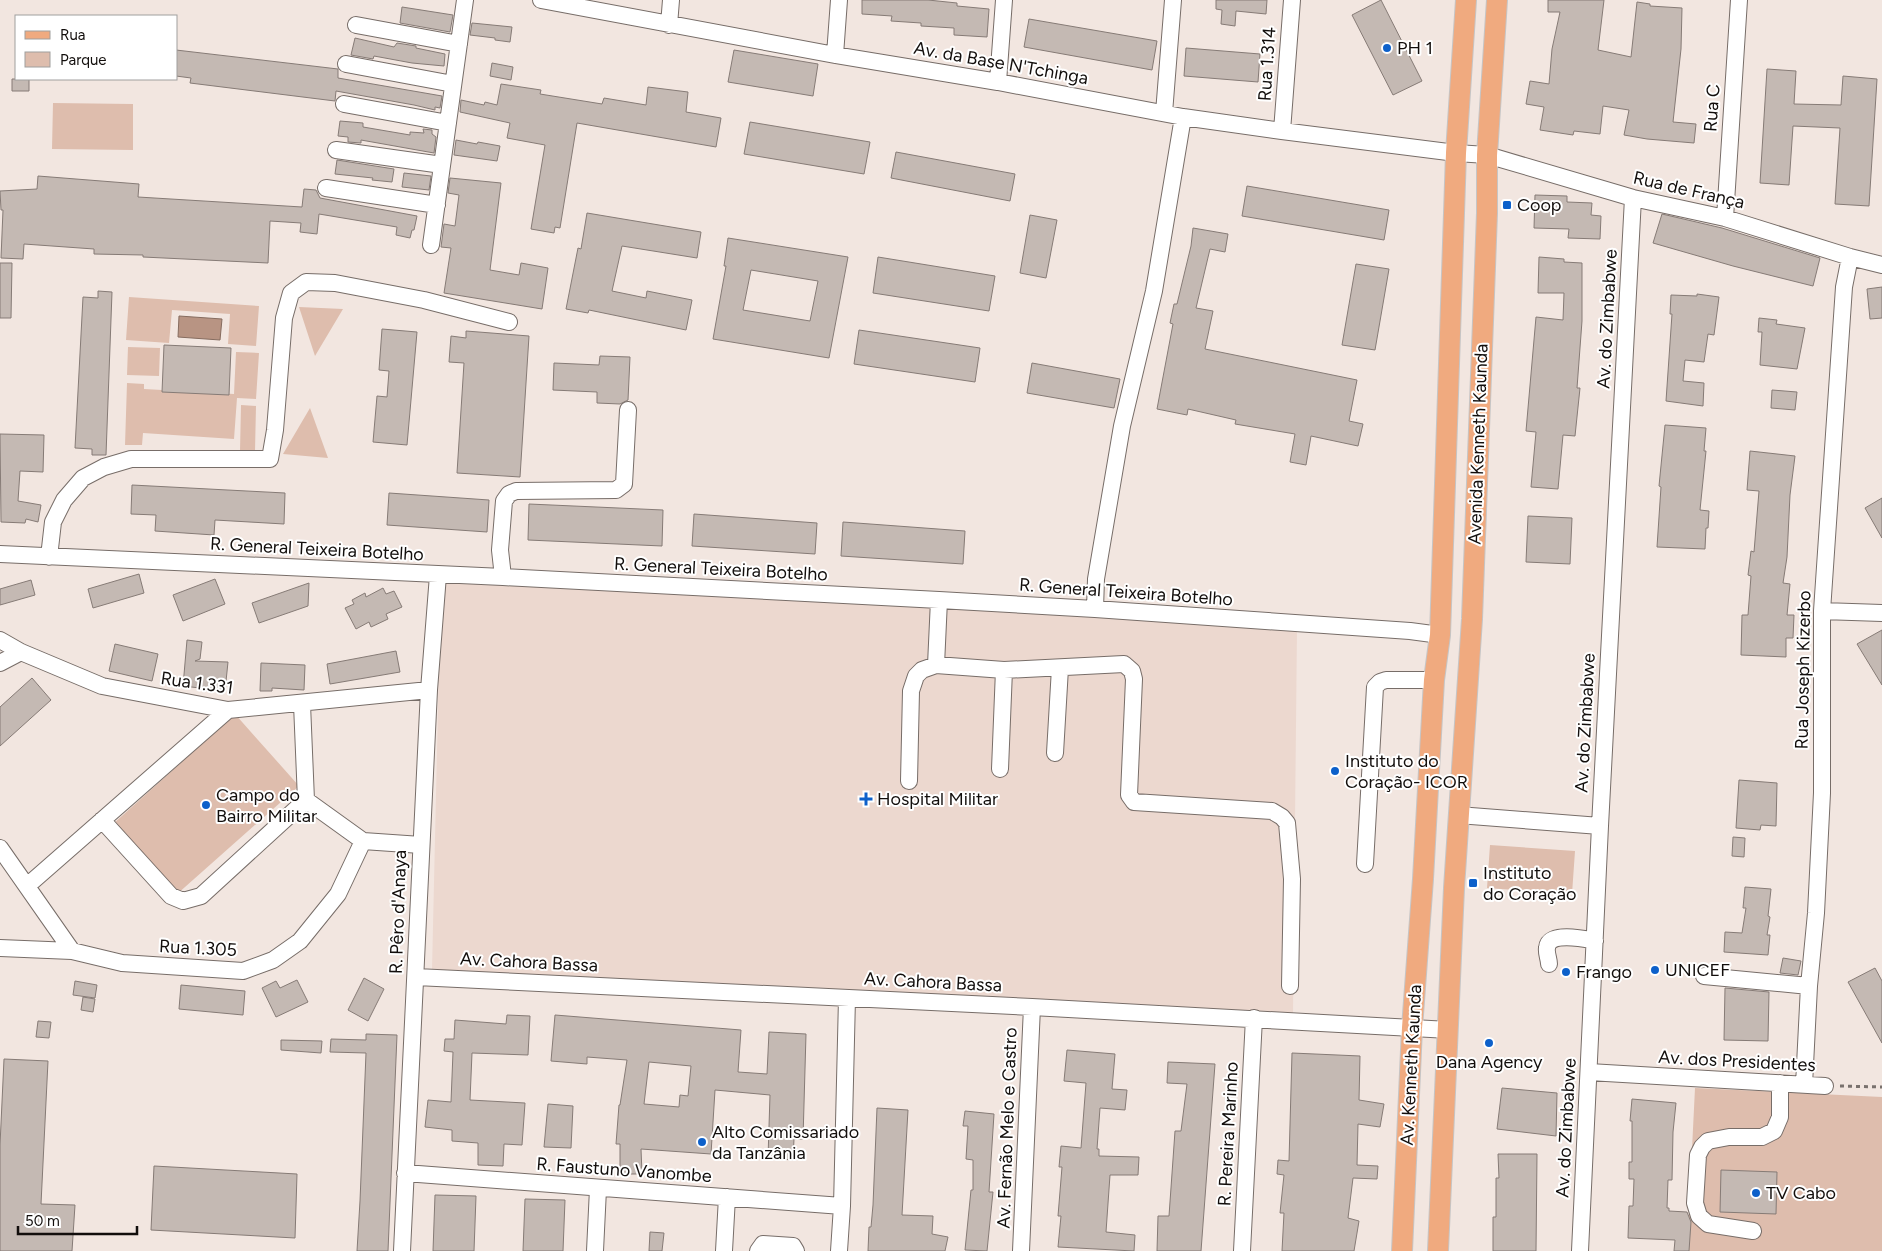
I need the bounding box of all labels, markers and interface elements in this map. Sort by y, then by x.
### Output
legend [15,15,178,80]
text: Rua [60,26,85,44]
street label: Rua 1.314 [1253,26,1281,102]
street label: Av. da Base N'Tchinga [912,37,1090,89]
place label: PH 1 [1397,37,1433,59]
marker: PH 1 [1381,42,1393,54]
text: Parque [60,51,107,69]
street label: Rua C [1699,83,1725,133]
street label: Rua de França [1631,167,1747,213]
place label: Coop [1517,194,1562,216]
marker: Coop [1501,199,1513,211]
street label: Av. do Zimbabwe [1592,248,1622,389]
street label: Avenida Kenneth Kaunda [1463,343,1493,545]
street label: R. General Teixeira Botelho [210,532,424,566]
street label: R. General Teixeira Botelho [614,552,828,586]
street label: R. General Teixeira Botelho [1019,574,1233,610]
street label: Rua Joseph Kizerbo [1791,590,1815,750]
street label: Av. do Zimbabwe [1570,652,1600,793]
street label: Rua 1.331 [159,667,235,699]
place label: Instituto do Coração- ICOR [1345,750,1468,793]
marker: Instituto do Coração- ICOR [1329,765,1341,777]
place label: Campo do Bairro Militar [216,784,317,827]
place label: Hospital Militar [877,788,998,810]
marker: Hospital Militar [859,792,873,806]
marker: Campo do Bairro Militar [200,799,212,811]
street label: R. Pêro d'Anaya [385,849,411,975]
place label: Instituto do Coração [1483,862,1576,905]
marker: Instituto do Coração [1467,877,1479,889]
street label: Rua 1.305 [159,935,237,961]
street label: Av. Cahora Bassa [460,947,598,977]
place label: UNICEF [1665,959,1730,981]
place label: Frango [1576,961,1632,983]
marker: UNICEF [1649,964,1661,976]
marker: Frango [1560,966,1572,978]
street label: Av. Cahora Bassa [864,967,1002,997]
street label: Av. Kenneth Kaunda [1396,984,1426,1146]
street label: Av. Fernão Melo e Castro [992,1027,1022,1229]
marker: Dana Agency [1483,1037,1495,1049]
street label: Av. dos Presidentes [1658,1046,1816,1076]
place label: Dana Agency [1436,1051,1543,1073]
street label: Av. do Zimbabwe [1551,1057,1581,1198]
street label: R. Pereira Marinho [1213,1061,1243,1207]
place label: Alto Comissariado da Tanzânia [712,1121,859,1164]
marker: Alto Comissariado da Tanzânia [696,1136,708,1148]
street label: R. Faustuno Vanombe [536,1153,713,1187]
place label: TV Cabo [1766,1182,1836,1204]
marker: TV Cabo [1750,1187,1762,1199]
scale bar [18,1204,136,1236]
text: 50 m [25,1212,60,1230]

